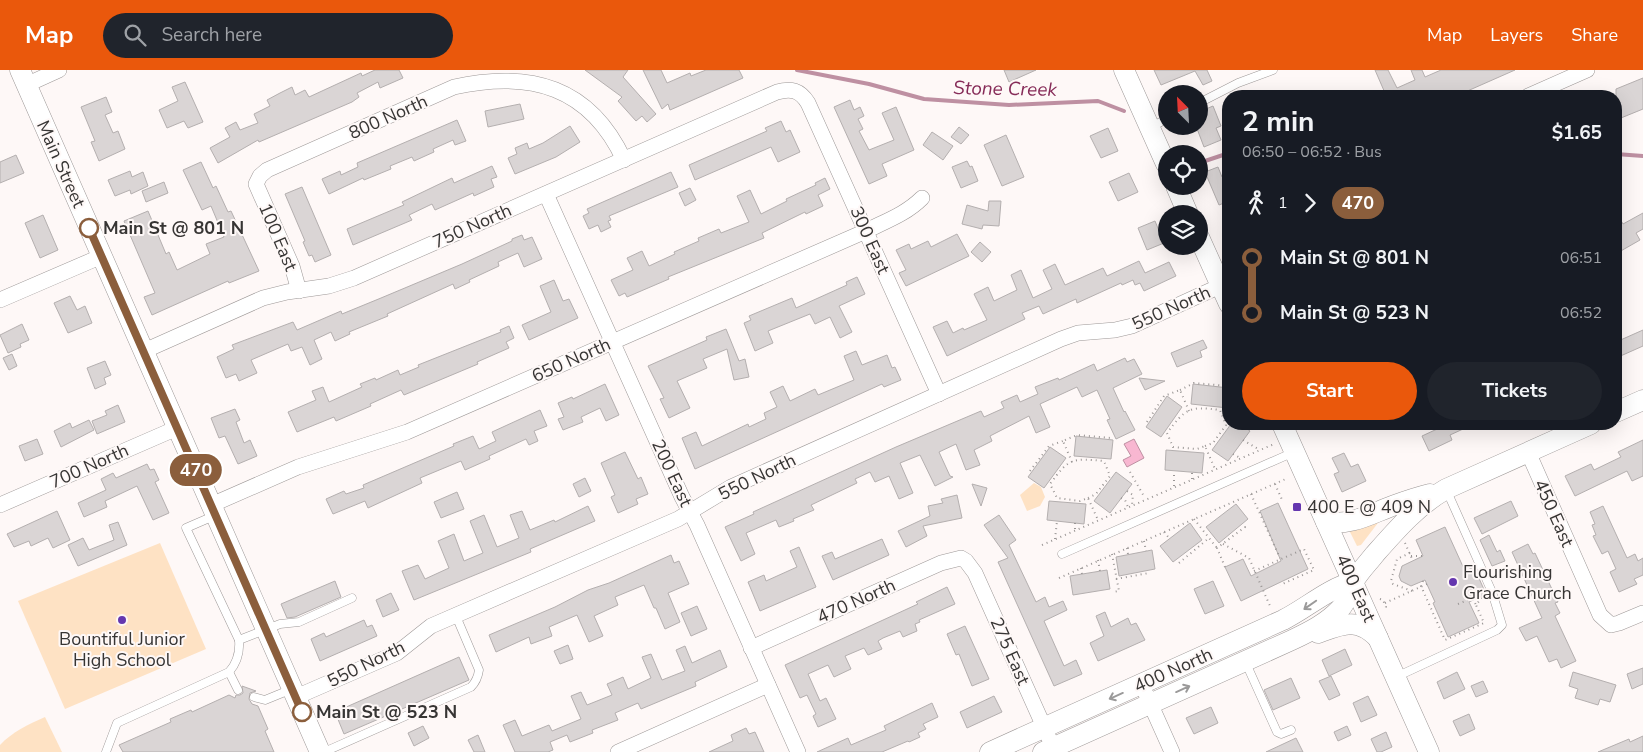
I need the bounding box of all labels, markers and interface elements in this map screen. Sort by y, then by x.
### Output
search box [103,13,453,58]
text: Map [25,19,73,51]
icon: search [121,21,149,49]
text: Search here [161,22,262,48]
text: Map [1427,23,1462,47]
text: Layers [1490,23,1543,47]
text: Share [1571,23,1618,47]
water label: Stone Creek [953,75,1058,103]
north arrow [1158,85,1208,135]
map controls [1158,85,1208,255]
street label: 800 North [345,89,431,145]
text: 2 min [1242,103,1314,141]
street label: Main Street [31,117,91,212]
text: $1.65 [1552,120,1602,146]
text: 06:50 – 06:52 · Bus [1242,141,1382,163]
button: locate [1158,145,1208,195]
icon: walk [1242,189,1270,217]
icon: forward [1296,189,1324,217]
text: 470 [1342,191,1374,215]
text: 1 [1278,192,1288,214]
street label: 750 North [429,198,515,254]
street label: 100 East [253,199,303,275]
street label: 300 East [844,202,896,278]
button: layers [1158,205,1208,255]
place label: Main St @ 801 N [103,216,244,240]
marker: Main St @ 801 N [79,218,99,238]
text: Main St @ 801 N [1280,245,1429,271]
text: 06:51 [1560,247,1602,269]
street label: 550 North [1128,280,1214,336]
text: Main St @ 523 N [1280,300,1429,326]
text: 06:52 [1560,302,1602,324]
street label: 650 North [528,332,614,388]
button: Start [1242,362,1417,420]
button: Tickets [1427,362,1602,420]
street label: 200 East [646,435,698,511]
street label: 700 North [46,438,132,494]
street label: 550 North [714,448,800,506]
line badge: 470 [167,454,225,486]
text: 470 [180,458,212,482]
street label: 450 East [1528,475,1580,551]
place label: 400 E @ 409 N [1307,495,1431,519]
marker: 400 E @ 409 N [1291,501,1303,513]
street label: 400 East [1330,550,1382,626]
place label: Flourishing Grace Church [1463,560,1572,605]
street label: 470 North [813,573,899,629]
marker: Flourishing Grace Church [1447,576,1459,588]
one-way arrow [1304,600,1318,610]
street label: 275 East [984,613,1036,689]
marker: Bountiful Junior High School [116,614,128,626]
place label: Bountiful Junior High School [59,627,185,672]
street label: 550 North [323,635,409,693]
street label: 400 North [1130,642,1216,698]
one-way arrow [1175,684,1190,693]
one-way arrow [1109,691,1124,701]
place label: Main St @ 523 N [316,700,457,724]
marker: Main St @ 523 N [292,702,312,722]

